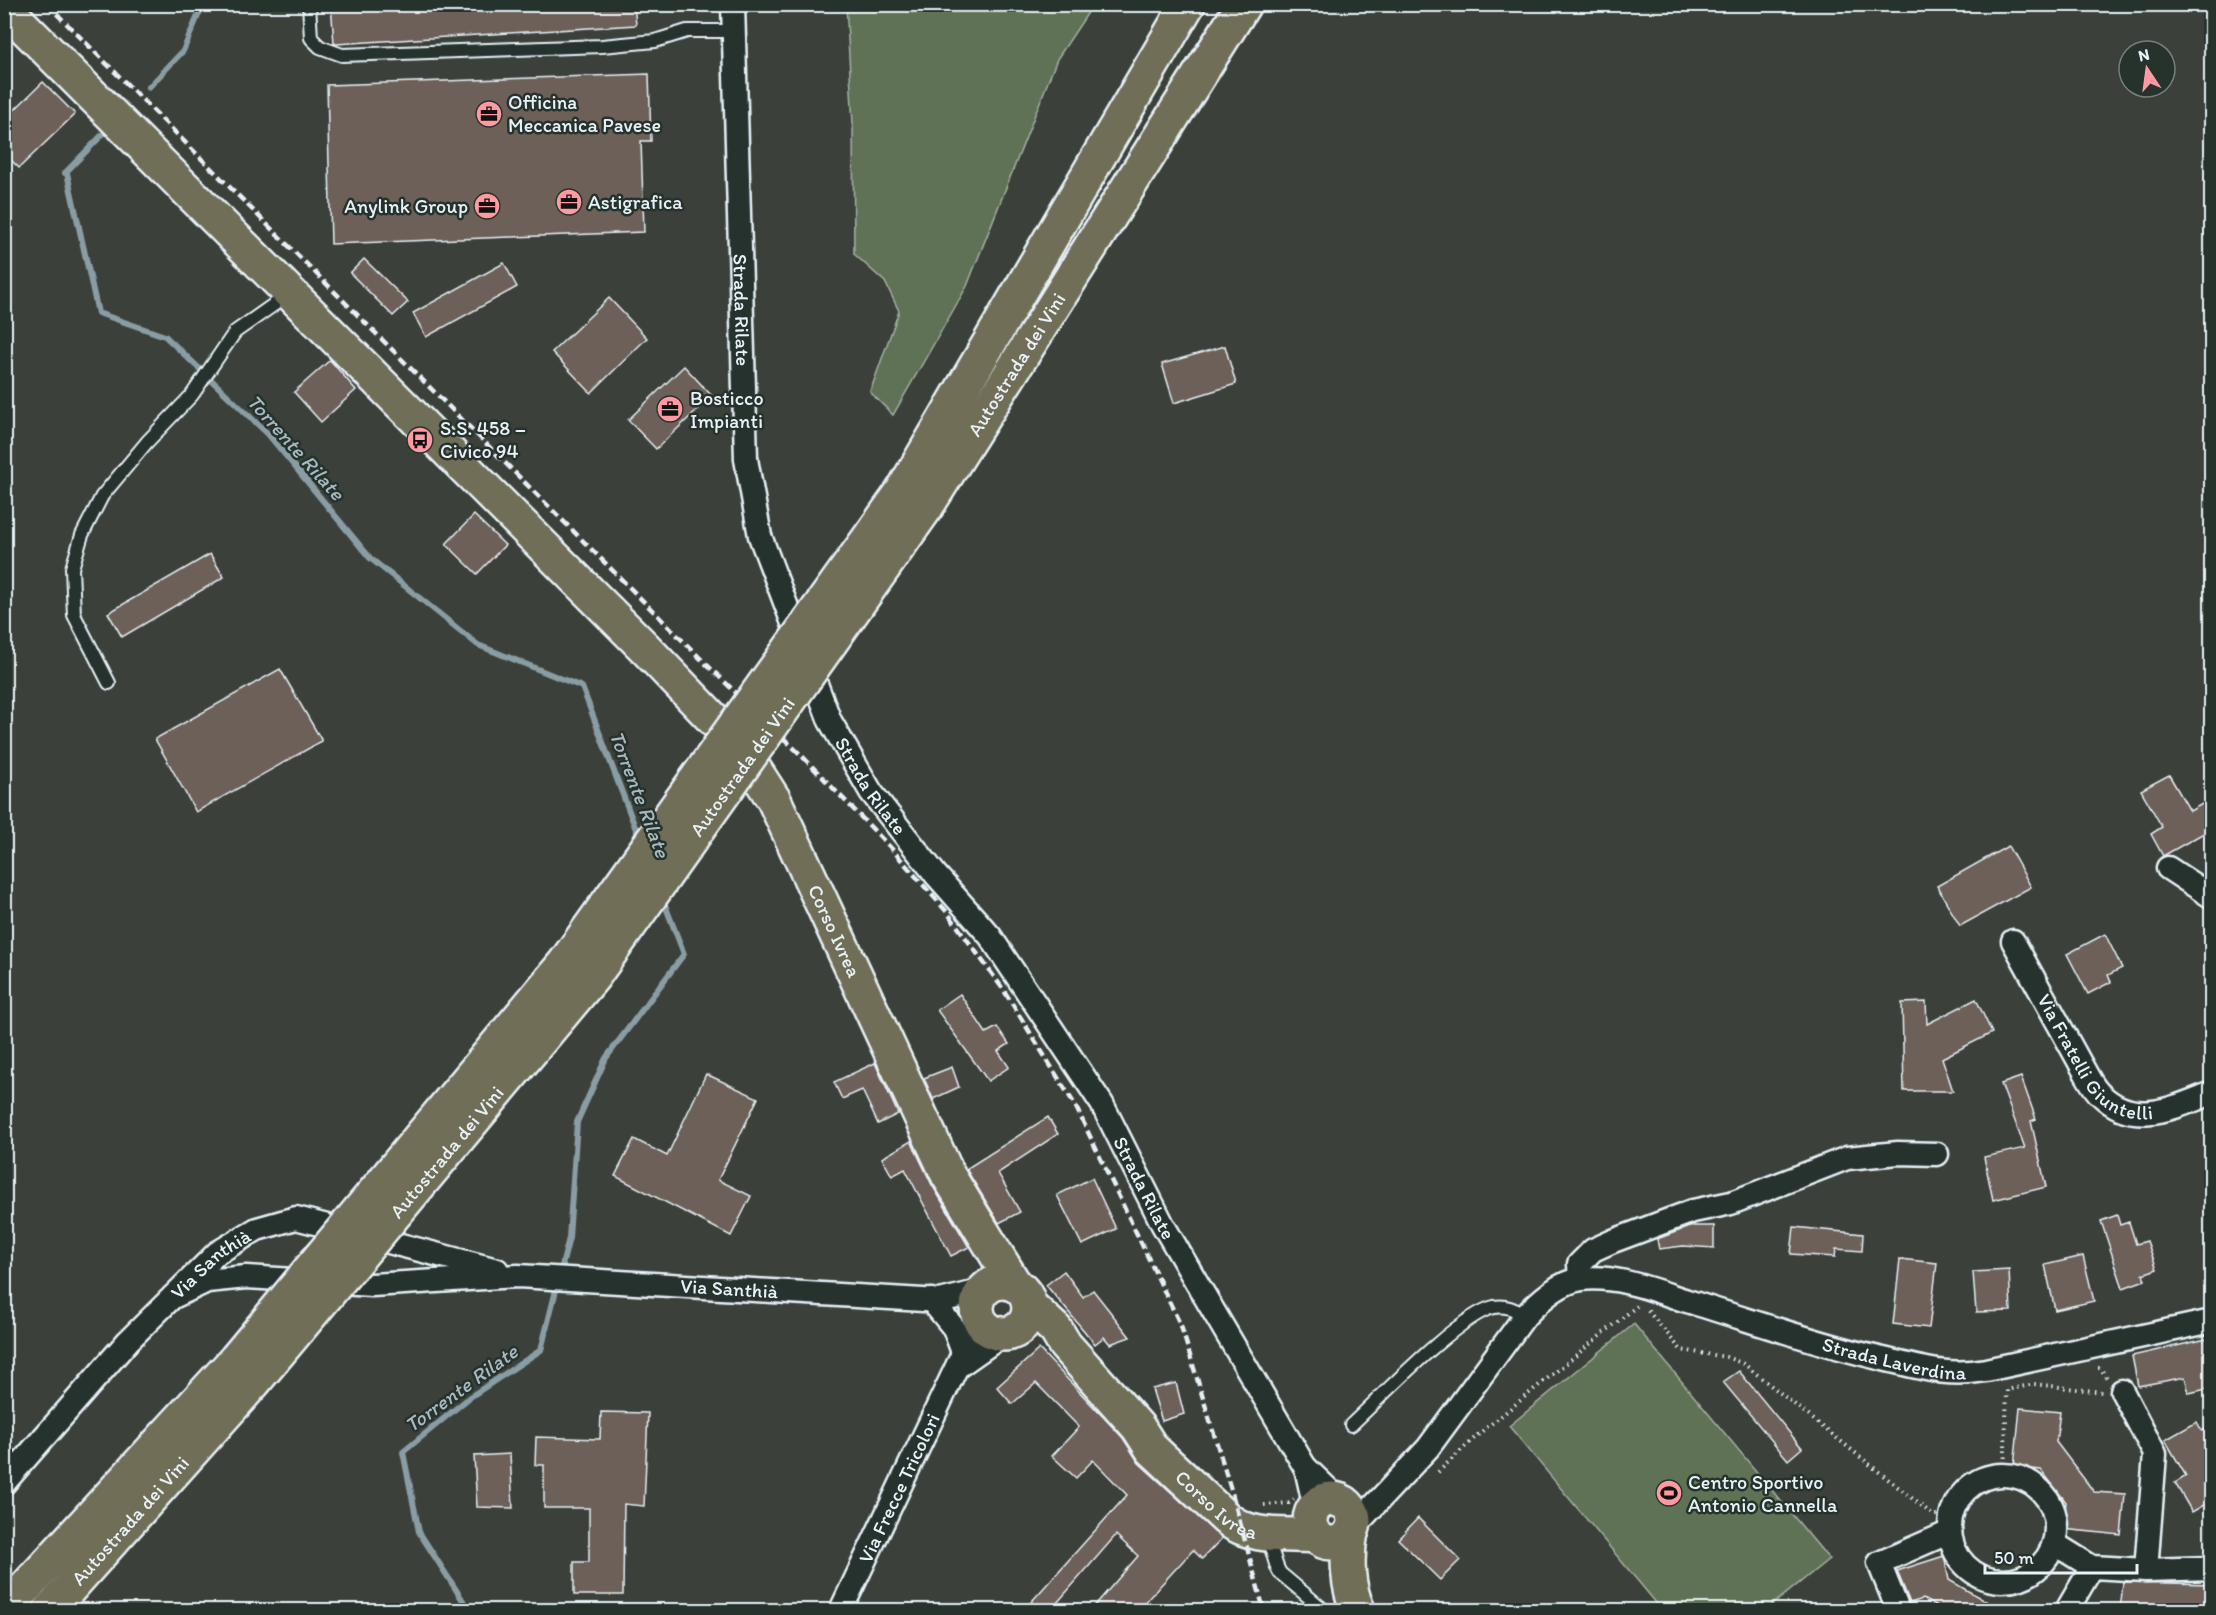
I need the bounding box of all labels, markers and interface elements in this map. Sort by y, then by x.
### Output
north arrow [2117,39,2177,99]
text: N [2136,44,2151,65]
place label: Officina Meccanica Pavese [508,90,661,137]
office icon: Officina Meccanica Pavese [474,99,504,129]
office icon: Astigrafica [554,187,584,217]
place label: Astigrafica [588,190,683,214]
office icon: Anylink Group [472,191,502,221]
place label: Anylink Group [344,194,468,218]
street label: Strada Rilate [728,253,755,366]
street label: Autostrada dei Vini [962,288,1071,441]
place label: Bosticco Impianti [690,386,764,433]
water label: Torrente Rilate [242,389,351,506]
office icon: Bosticco Impianti [655,394,685,424]
place label: S.S. 458 – Civico 94 [440,416,526,463]
bus stop icon: S.S. 458 – Civico 94 [405,425,435,455]
street label: Autostrada dei Vini [685,692,800,841]
water label: Torrente Rilate [604,727,676,862]
street label: Strada Rilate [830,733,912,839]
street label: Corso Ivrea [803,881,867,982]
street label: Via Fratelli Giuntelli [2032,990,2154,1125]
street label: Autostrada dei Vini [384,1081,509,1223]
street label: Strada Rilate [1108,1132,1181,1244]
street label: Via Santhià [165,1223,256,1304]
street label: Via Santhià [680,1274,779,1303]
street label: Strada Laverdina [1820,1332,1967,1385]
water label: Torrente Rilate [400,1338,523,1437]
street label: Via Frecce Tricolori [853,1409,945,1567]
street label: Autostrada dei Vini [66,1451,194,1590]
street label: Corso Ivrea [1170,1465,1260,1544]
place label: Centro Sportivo Antonio Cannella [1688,1470,1838,1517]
sports icon: Centro Sportivo Antonio Cannella [1654,1478,1684,1508]
scale bar [1985,1537,2136,1575]
text: 50 m [1994,1547,2034,1569]

